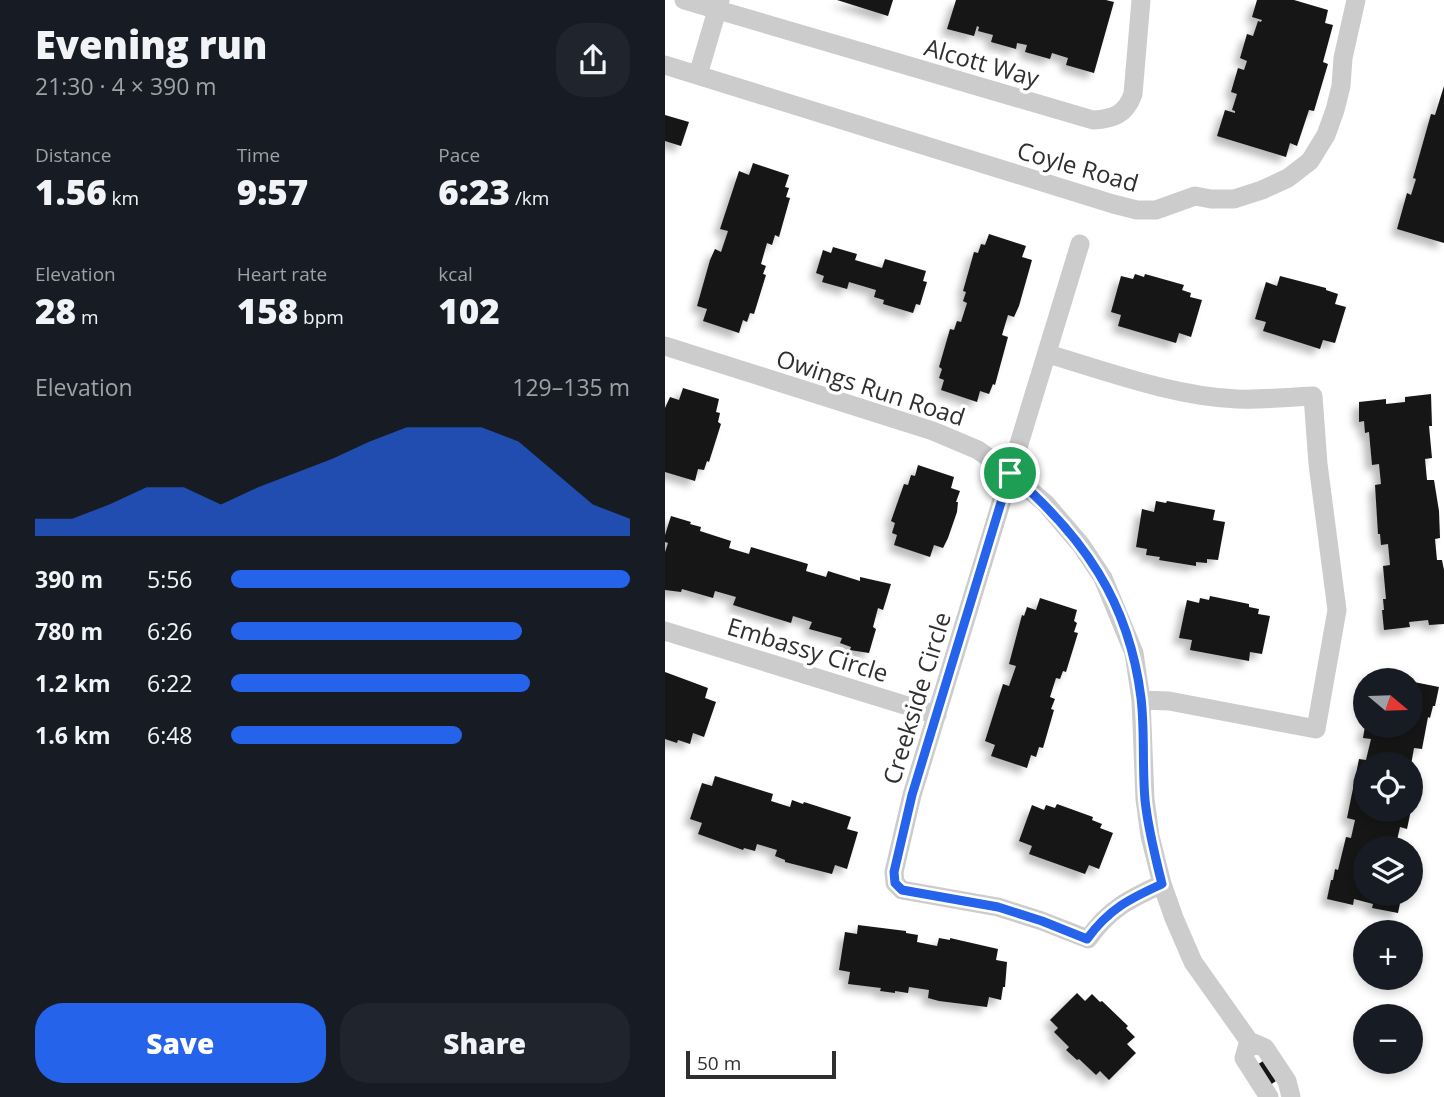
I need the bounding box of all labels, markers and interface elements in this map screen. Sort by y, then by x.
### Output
text: Evening run [35,18,267,70]
button: share [556,23,630,97]
street label: Alcott Way [921,30,1044,94]
text: 21:30 · 4 × 390 m [35,70,217,102]
street label: Coyle Road [1014,133,1142,199]
text: Distance [35,142,111,168]
text: Time [237,142,280,168]
text: Pace [438,142,480,168]
text: 1.56 [35,168,107,215]
text: 9:57 [237,168,308,215]
text: 6:23 [438,168,510,215]
text: km [107,185,139,211]
text: /km [510,185,549,211]
text: Elevation [35,261,116,287]
text: Heart rate [237,261,327,287]
text: kcal [438,261,473,287]
text: 28 [35,287,76,334]
text: 158 [237,287,298,334]
text: 102 [438,287,500,334]
text: m [76,304,99,330]
text: bpm [298,304,344,330]
street label: Owings Run Road [772,341,970,433]
text: Elevation [35,371,133,403]
text: 129–135 m [512,371,630,403]
pin [980,443,1040,503]
icon: arrive [991,454,1029,492]
text: 390 m [35,563,103,595]
text: 5:56 [147,563,193,595]
street label: Creekside Circle [874,608,958,788]
street label: Embassy Circle [723,609,893,689]
text: 780 m [35,615,103,647]
text: 6:26 [147,615,193,647]
text: 1.2 km [35,667,111,699]
text: 6:22 [147,667,193,699]
north arrow [1353,668,1423,738]
map controls [1353,668,1423,1074]
text: 1.6 km [35,719,111,751]
text: 6:48 [147,719,193,751]
button: locate [1353,752,1423,822]
button: layers [1353,836,1423,906]
button: + [1353,920,1423,990]
button: Save [35,1003,326,1083]
button: Share [340,1003,630,1083]
button: − [1353,1004,1423,1074]
scale bar [686,1048,837,1080]
text: 50 m [697,1050,741,1076]

